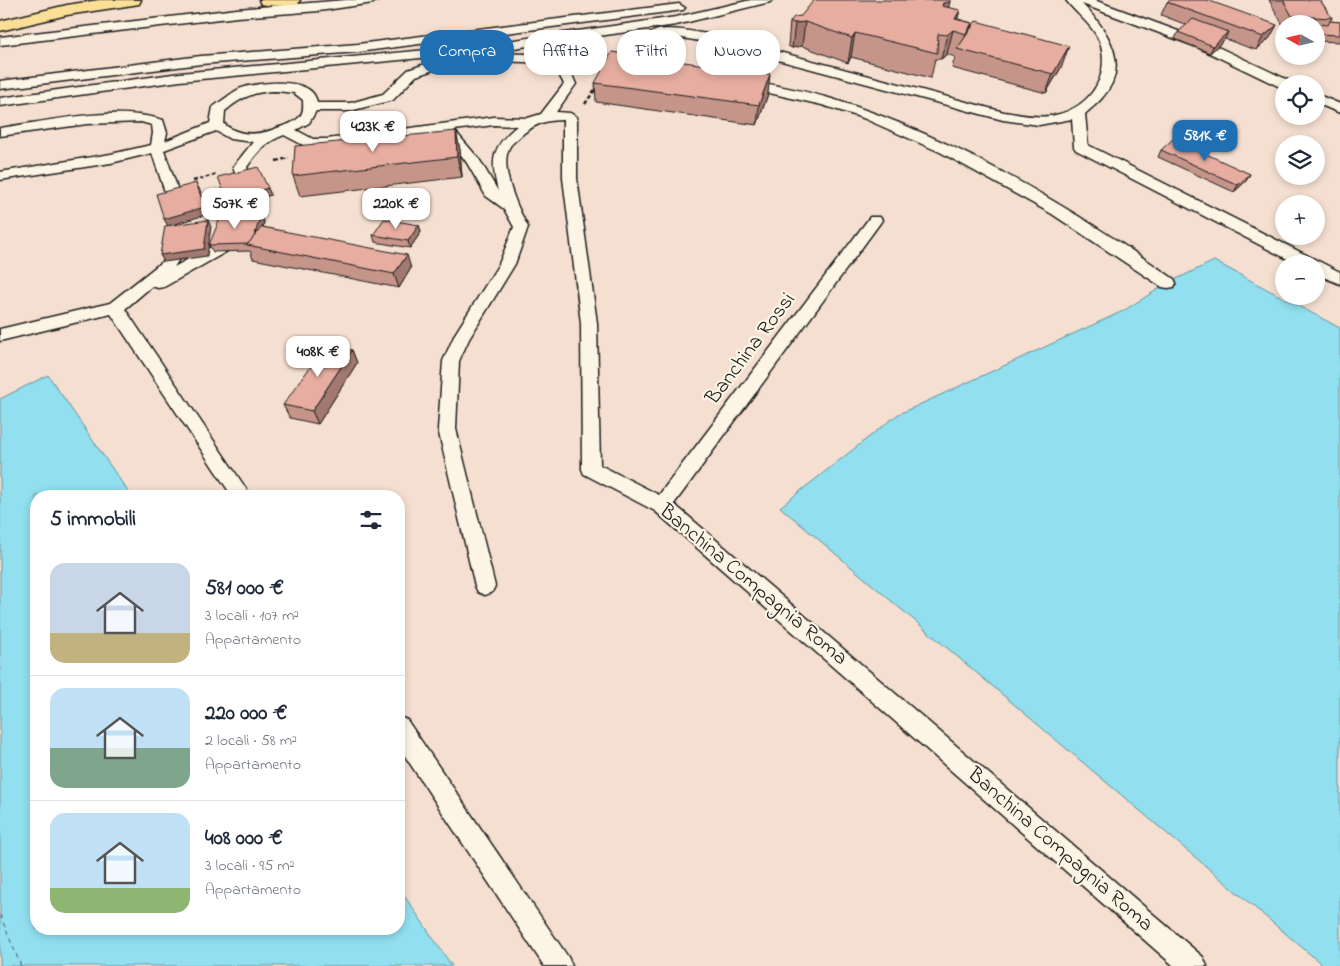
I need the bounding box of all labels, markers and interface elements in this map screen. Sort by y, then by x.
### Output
north arrow [1275,15,1325,65]
map controls [1275,15,1325,305]
chip: Compra [420,30,514,75]
chip: Affitta [524,30,607,75]
chip: Filtri [617,30,686,75]
chip: Nuovo [696,30,780,75]
button: locate [1275,75,1325,125]
pin: 423K € [332,110,414,153]
text: 423K € [351,115,395,139]
pin: 581K € [1164,120,1246,162]
text: 581K € [1183,124,1227,148]
button: layers [1275,135,1325,185]
pin: 507K € [194,188,276,230]
pin: 220K € [355,188,437,230]
text: 507K € [212,192,258,216]
text: 220K € [373,192,419,216]
button: + [1275,195,1325,245]
button: − [1275,255,1325,305]
street label: Banchina Rossi [698,287,803,412]
pin: 408K € [277,336,359,378]
text: 408K € [297,340,339,364]
street label: Banchina Compagnia Roma [650,496,854,674]
text: 5 immobili [50,505,136,535]
icon: filters [357,506,385,534]
text: 581 000 € [205,574,284,604]
icon: home [90,583,150,643]
text: 3 locali · 107 m² [205,604,299,628]
text: Appartamento [205,628,301,652]
text: 220 000 € [205,699,287,729]
icon: home [90,708,150,768]
text: 2 locali · 58 m² [205,729,297,753]
text: Appartamento [205,753,301,777]
street label: Banchina Compagnia Roma [958,760,1160,941]
text: 408 000 € [205,824,283,854]
icon: home [90,833,150,893]
text: 3 locali · 95 m² [205,854,294,878]
text: Appartamento [205,878,301,902]

